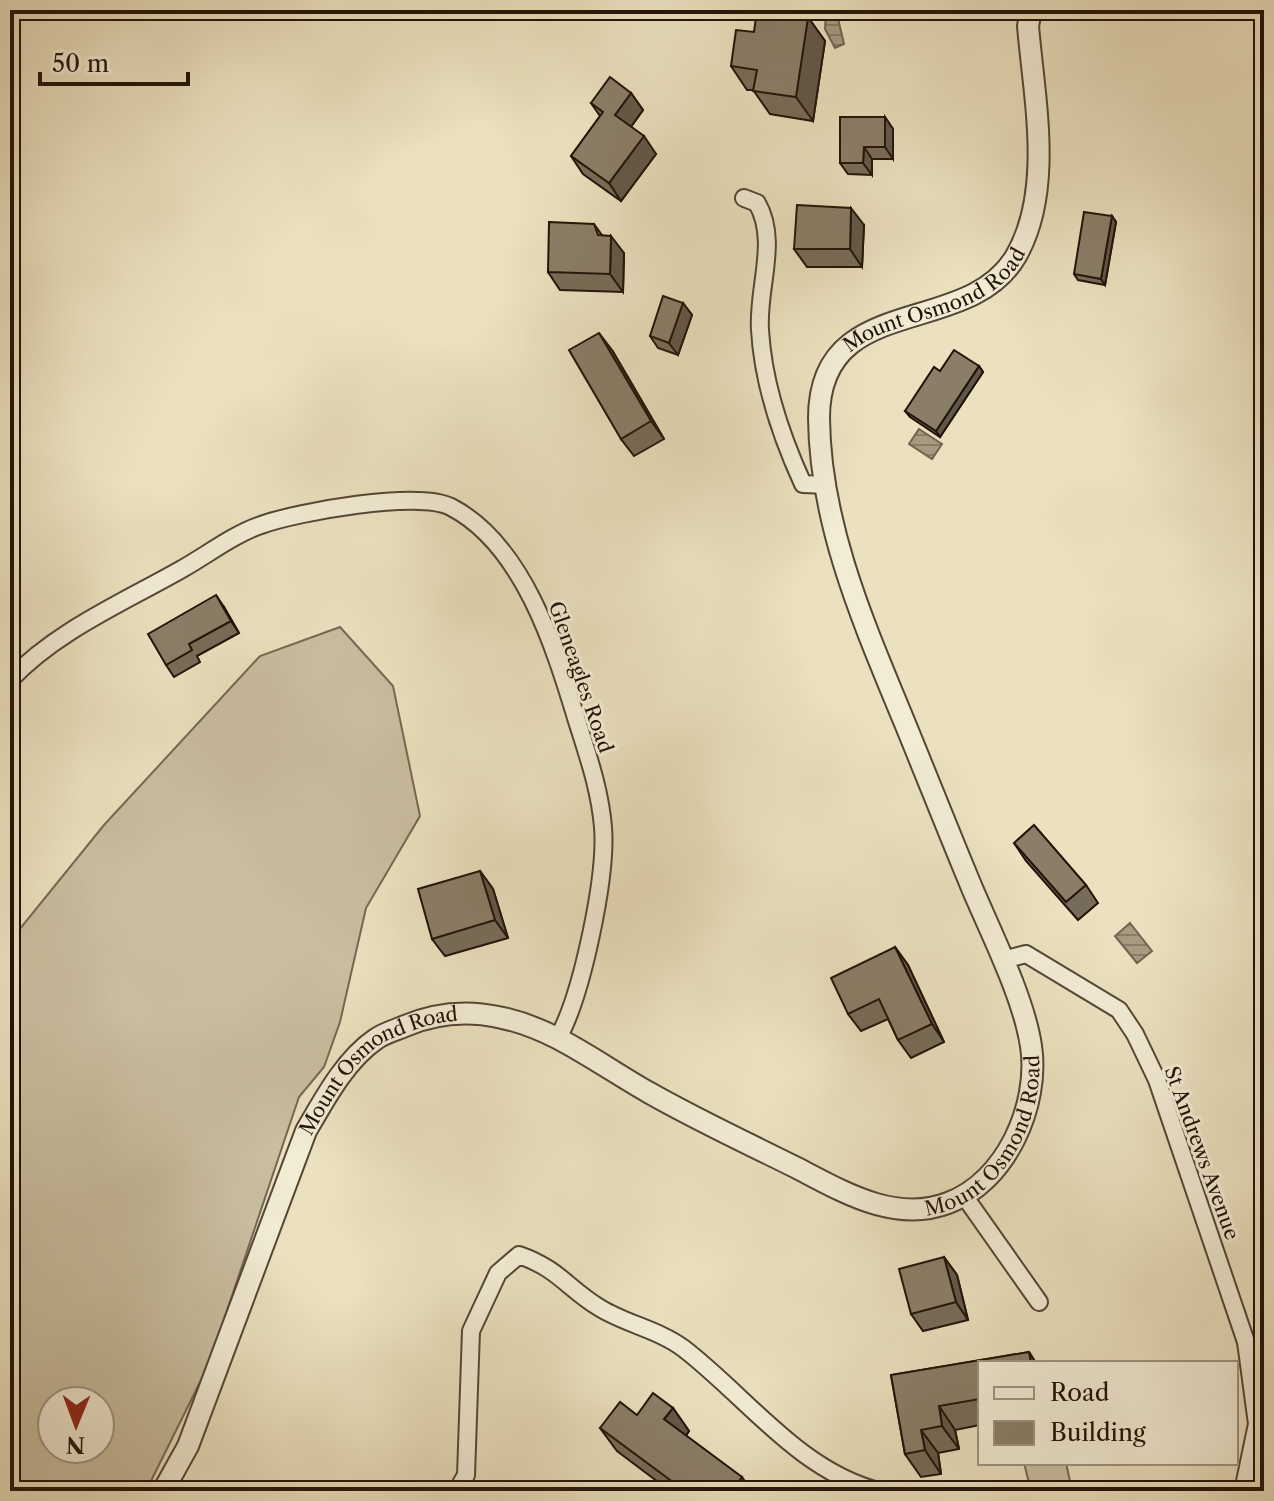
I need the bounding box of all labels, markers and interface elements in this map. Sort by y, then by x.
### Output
scale bar [40,36,188,86]
text: 50 m [52,49,109,78]
street label: Mount Osmond Road [838,243,1030,357]
street label: Gleneagles Road [544,598,618,756]
street label: Mount Osmond Road [294,1002,459,1139]
street label: Mount Osmond Road [922,1055,1045,1221]
street label: St Andrews Avenue [1159,1063,1245,1243]
legend [978,1361,1238,1465]
text: Road [1050,1378,1110,1407]
north arrow [36,1385,116,1465]
text: Building [1050,1418,1146,1447]
text: N [66,1431,85,1458]

